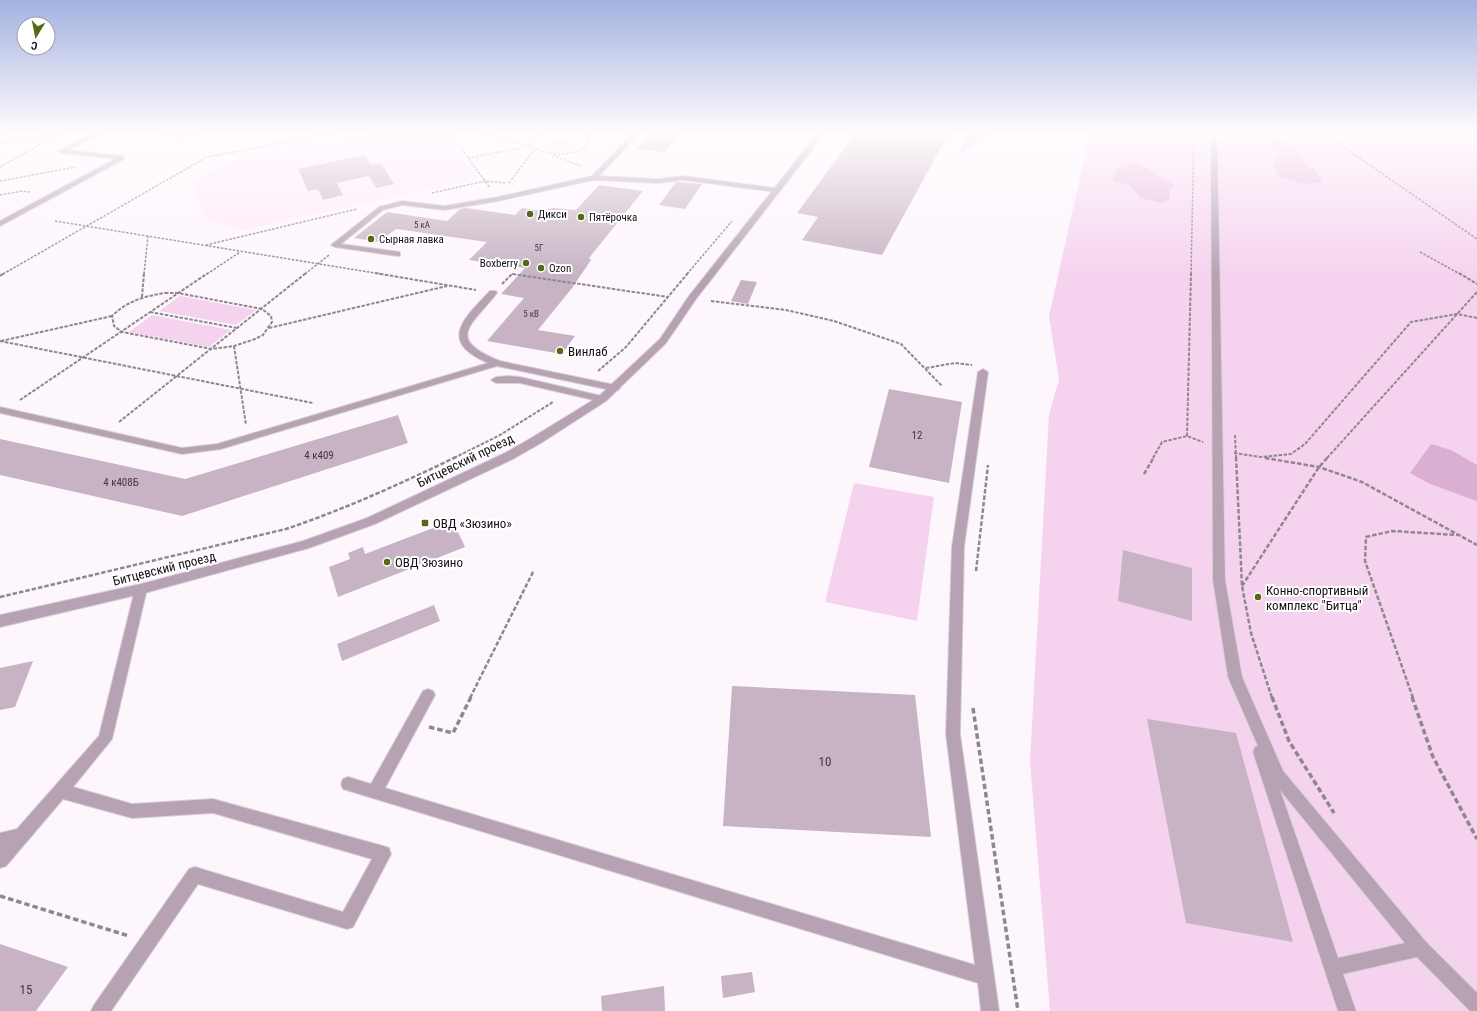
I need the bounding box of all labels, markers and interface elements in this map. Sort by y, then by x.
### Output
north arrow [16,16,56,56]
text: С [30,38,39,52]
place label: Дикси [538,208,567,221]
marker: Дикси [525,209,535,219]
place label: Пятёрочка [589,211,637,224]
marker: Пятёрочка [576,212,586,222]
house number: 5 кА [414,220,430,230]
place label: Сырная лавка [379,233,444,246]
marker: Сырная лавка [366,234,376,244]
house number: 5Г [535,243,544,253]
place label: Boxberry [480,257,518,270]
marker: Boxberry [521,258,531,268]
place label: Ozon [549,262,571,275]
marker: Ozon [536,263,546,273]
house number: 5 кВ [523,309,539,319]
place label: Винлаб [568,344,608,359]
marker: Винлаб [555,346,565,356]
house number: 12 [912,429,922,442]
street label: Битцевский проезд [414,431,516,490]
house number: 4 к409 [304,449,334,462]
house number: 4 к408Б [103,476,139,489]
place label: ОВД «Зюзино» [433,516,512,531]
marker: ОВД «Зюзино» [420,518,430,528]
street label: Битцевский проезд [111,548,217,589]
place label: ОВД Зюзино [395,555,463,570]
marker: ОВД Зюзино [382,557,392,567]
place label: Конно-спортивный комплекс "Битца" [1266,583,1368,613]
marker: Конно-спортивный комплекс "Битца" [1253,592,1263,602]
house number: 10 [819,754,831,769]
house number: 15 [20,982,32,997]

